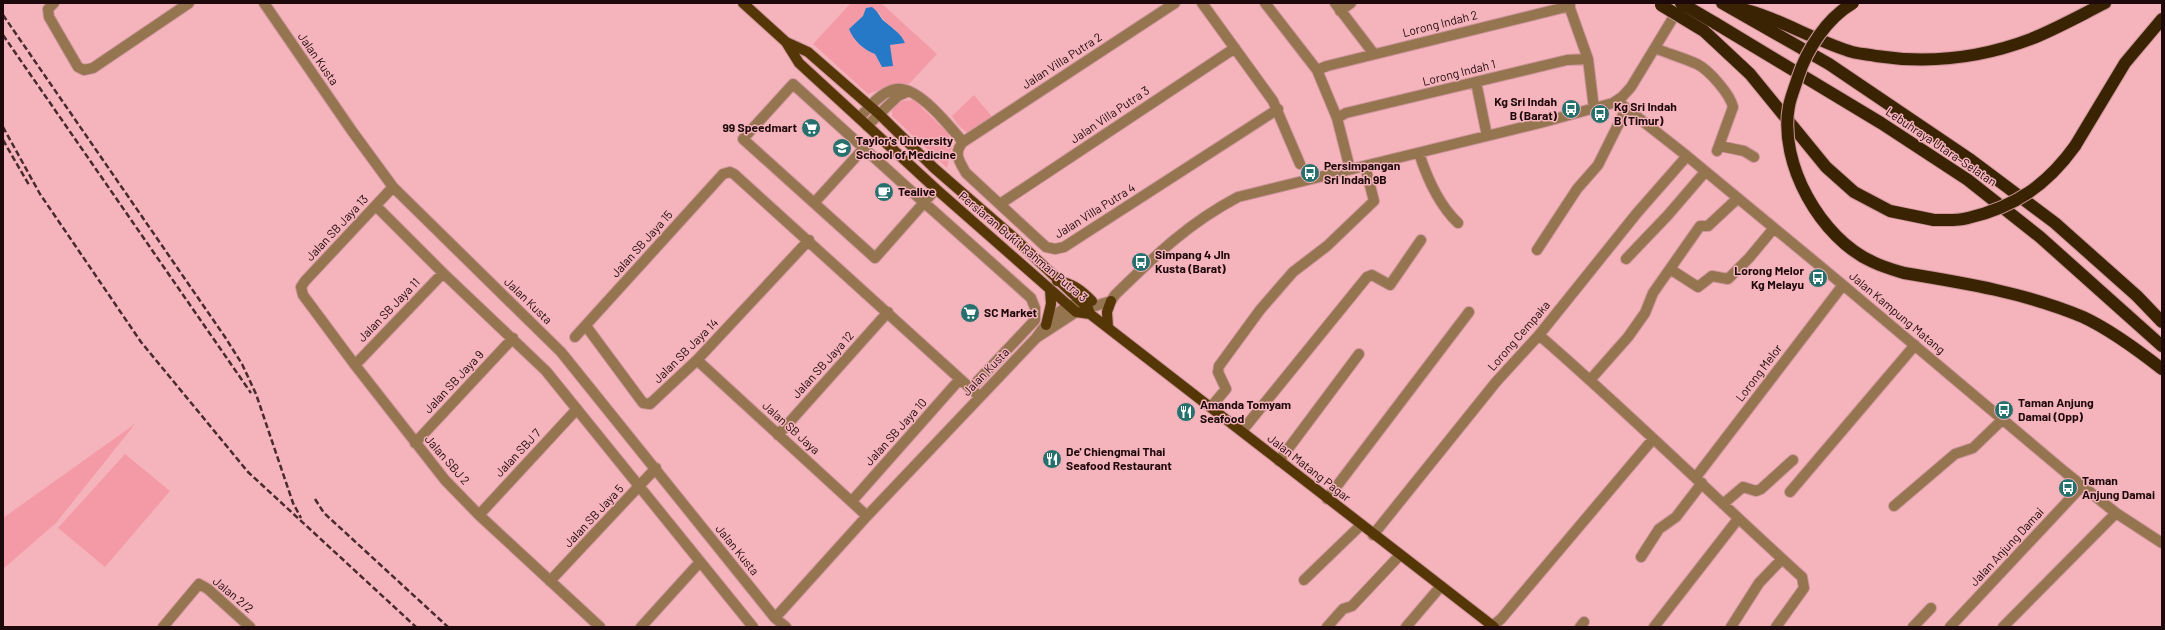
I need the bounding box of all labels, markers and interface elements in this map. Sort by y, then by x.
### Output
street label: Lorong Indah 2 [1401,7,1479,39]
street label: Jalan Kusta [296,29,342,87]
street label: Jalan Villa Putra 2 [1019,29,1104,91]
street label: Lorong Indah 1 [1421,56,1497,88]
street label: Jalan Villa Putra 3 [1067,83,1151,146]
place label: Kg Sri Indah B (Barat) [1494,94,1558,122]
bus stop icon: Kg Sri Indah B (Barat) [1560,98,1582,120]
place label: Kg Sri Indah B (Timur) [1614,99,1677,127]
bus stop icon: Kg Sri Indah B (Timur) [1589,103,1611,125]
street label: Lebuhraya Utara–Selatan [1884,104,2000,188]
supermarket icon: 99 Speedmart [800,117,822,139]
place label: 99 Speedmart [722,120,797,134]
place label: Taylor's University School of Medicine [856,133,956,161]
school or university icon: Taylor's University School of Medicine [831,137,853,159]
place label: Persimpangan Sri Indah 9B [1324,158,1400,186]
bus stop icon: Persimpangan Sri Indah 9B [1299,162,1321,184]
street label: Jalan Villa Putra 4 [1052,180,1137,241]
cafe icon: Tealive [873,181,895,203]
place label: Tealive [898,184,936,198]
street label: Persiaran Bukit Rahman Putra 3 [957,188,1091,304]
street label: Jalan SB Jaya 13 [302,191,370,263]
street label: Jalan SB Jaya 15 [608,207,675,280]
place label: Simpang 4 Jln Kusta (Barat) [1155,247,1230,275]
bus stop icon: Simpang 4 Jln Kusta (Barat) [1130,251,1152,273]
place label: Lorong Melor Kg Melayu [1734,263,1804,291]
bus stop icon: Lorong Melor Kg Melayu [1807,267,1829,289]
street label: Jalan Kampung Matang [1847,268,1948,356]
street label: Jalan Kusta [502,274,555,326]
street label: Jalan SB Jaya 11 [354,275,422,344]
street label: Lorong Cempaka [1484,298,1552,373]
supermarket icon: SC Market [959,302,981,324]
place label: SC Market [984,305,1038,319]
street label: Jalan SB Jaya 14 [650,315,720,385]
street label: Jalan SB Jaya 12 [789,328,856,401]
street label: Lorong Melor [1732,340,1785,404]
street label: Jalan Kusta [959,345,1011,398]
street label: Jalan SB Jaya 9 [421,347,486,416]
street label: Jalan SB Jaya 10 [861,395,929,468]
place label: Taman Anjung Damai (Opp) [2018,395,2094,423]
place label: Amanda Tomyam Seafood [1200,397,1291,425]
street label: Jalan SB Jaya [760,398,823,457]
bus stop icon: Taman Anjung Damai (Opp) [1993,399,2015,421]
restaurant icon: Amanda Tomyam Seafood [1175,401,1197,423]
street label: Jalan SBJ 7 [492,425,543,479]
street label: Jalan Matang Pagar [1265,430,1354,504]
street label: Jalan SBJ 2 [422,432,473,487]
place label: De' Chiengmai Thai Seafood Restaurant [1066,444,1172,472]
restaurant icon: De' Chiengmai Thai Seafood Restaurant [1041,448,1063,470]
place label: Taman Anjung Damai [2082,473,2155,501]
bus stop icon: Taman Anjung Damai [2057,477,2079,499]
street label: Jalan SB Jaya 5 [561,481,626,550]
street label: Jalan Anjung Damai [1966,504,2046,588]
street label: Jalan Kusta [713,521,762,577]
street label: Jalan 2/2 [211,573,257,615]

